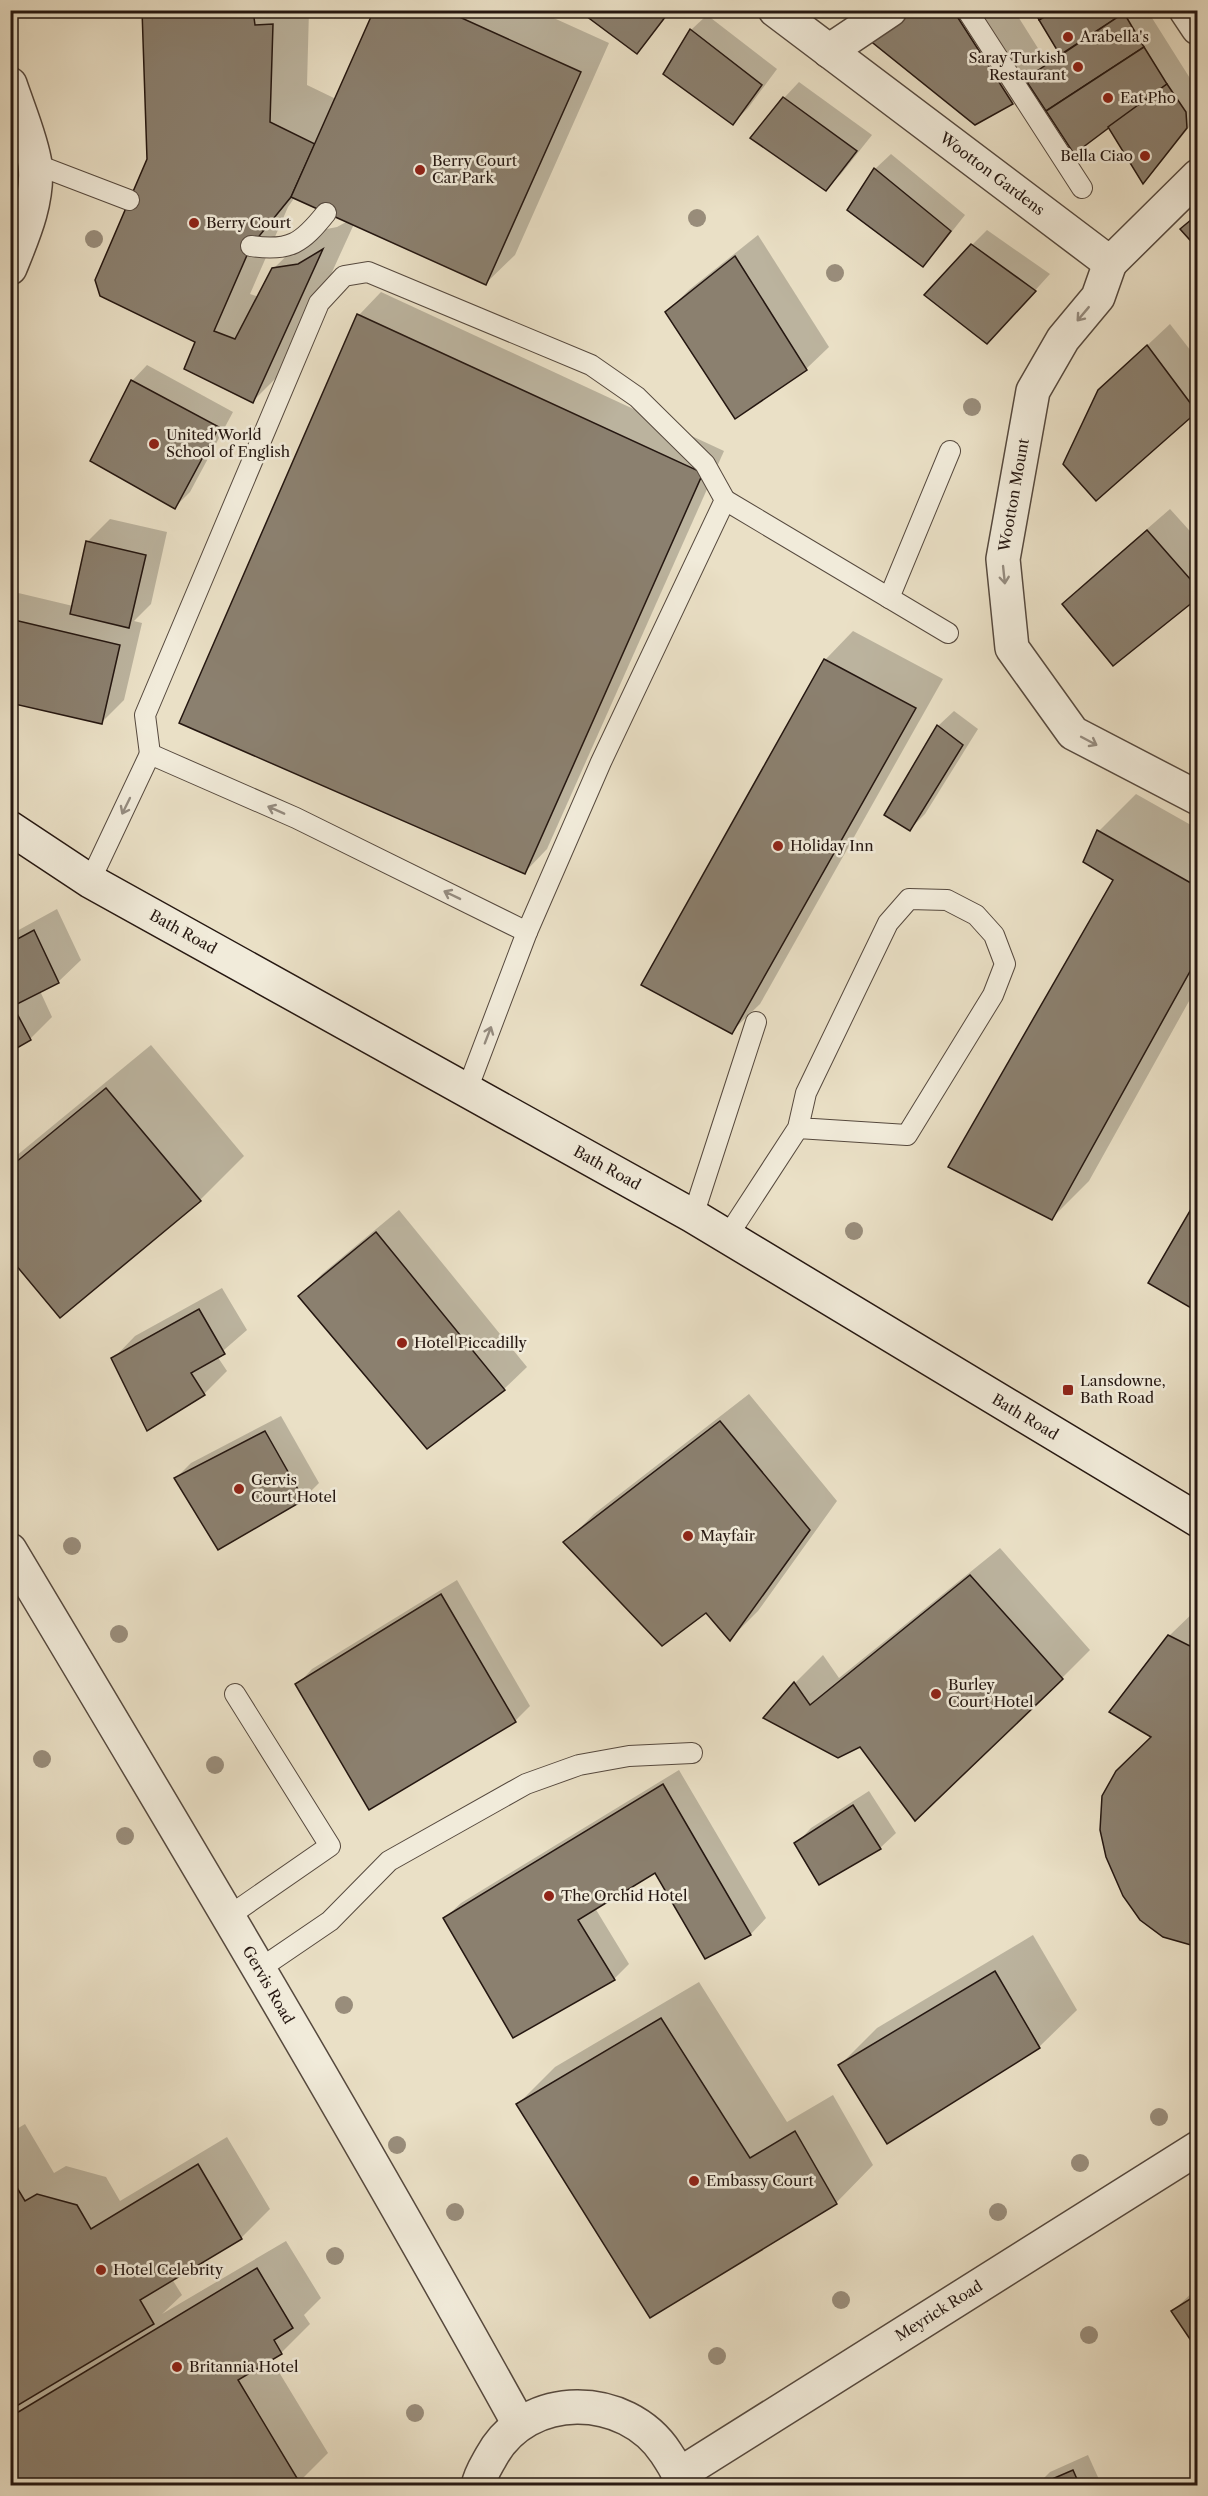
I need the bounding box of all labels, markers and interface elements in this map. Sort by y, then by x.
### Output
place label: Arabella's [1079,27,1149,46]
marker: Arabella's [1061,30,1075,44]
place label: Saray Turkish Restaurant [968,48,1067,84]
marker: Saray Turkish Restaurant [1071,60,1085,74]
place label: Eat Pho [1120,88,1176,107]
marker: Eat Pho [1101,91,1115,105]
street label: Wootton Gardens [935,127,1048,219]
place label: Bella Ciao [1060,146,1133,165]
marker: Bella Ciao [1138,149,1152,163]
place label: Berry Court Car Park [432,151,518,187]
marker: Berry Court Car Park [413,163,427,177]
place label: Berry Court [206,213,292,232]
marker: Berry Court [187,216,201,230]
one-way arrow [1076,306,1090,321]
place label: United World School of English [166,425,291,461]
street label: Wootton Mount [994,436,1033,554]
marker: United World School of English [147,437,161,451]
one-way arrow [999,565,1010,585]
one-way arrow [1079,736,1097,747]
one-way arrow [119,797,131,815]
one-way arrow [268,803,286,815]
place label: Holiday Inn [790,836,874,855]
marker: Holiday Inn [771,839,785,853]
one-way arrow [443,888,461,900]
street label: Bath Road [146,905,220,958]
one-way arrow [483,1026,494,1045]
street label: Bath Road [570,1141,644,1194]
place label: Hotel Piccadilly [414,1333,527,1352]
marker: Hotel Piccadilly [395,1336,409,1350]
place label: Lansdowne, Bath Road [1080,1371,1166,1407]
marker: Lansdowne, Bath Road [1061,1383,1075,1397]
street label: Bath Road [989,1389,1062,1444]
place label: Gervis Court Hotel [251,1470,337,1506]
marker: Gervis Court Hotel [232,1482,246,1496]
place label: Mayfair [700,1526,756,1545]
marker: Mayfair [681,1529,695,1543]
place label: Burley Court Hotel [948,1675,1034,1711]
marker: Burley Court Hotel [929,1687,943,1701]
place label: The Orchid Hotel [561,1886,688,1905]
marker: The Orchid Hotel [542,1889,556,1903]
street label: Gervis Road [238,1942,298,2027]
place label: Embassy Court [706,2171,814,2190]
marker: Embassy Court [687,2174,701,2188]
place label: Hotel Celebrity [113,2260,224,2279]
marker: Hotel Celebrity [94,2263,108,2277]
street label: Meyrick Road [892,2276,986,2345]
place label: Britannia Hotel [189,2357,299,2376]
marker: Britannia Hotel [170,2360,184,2374]

